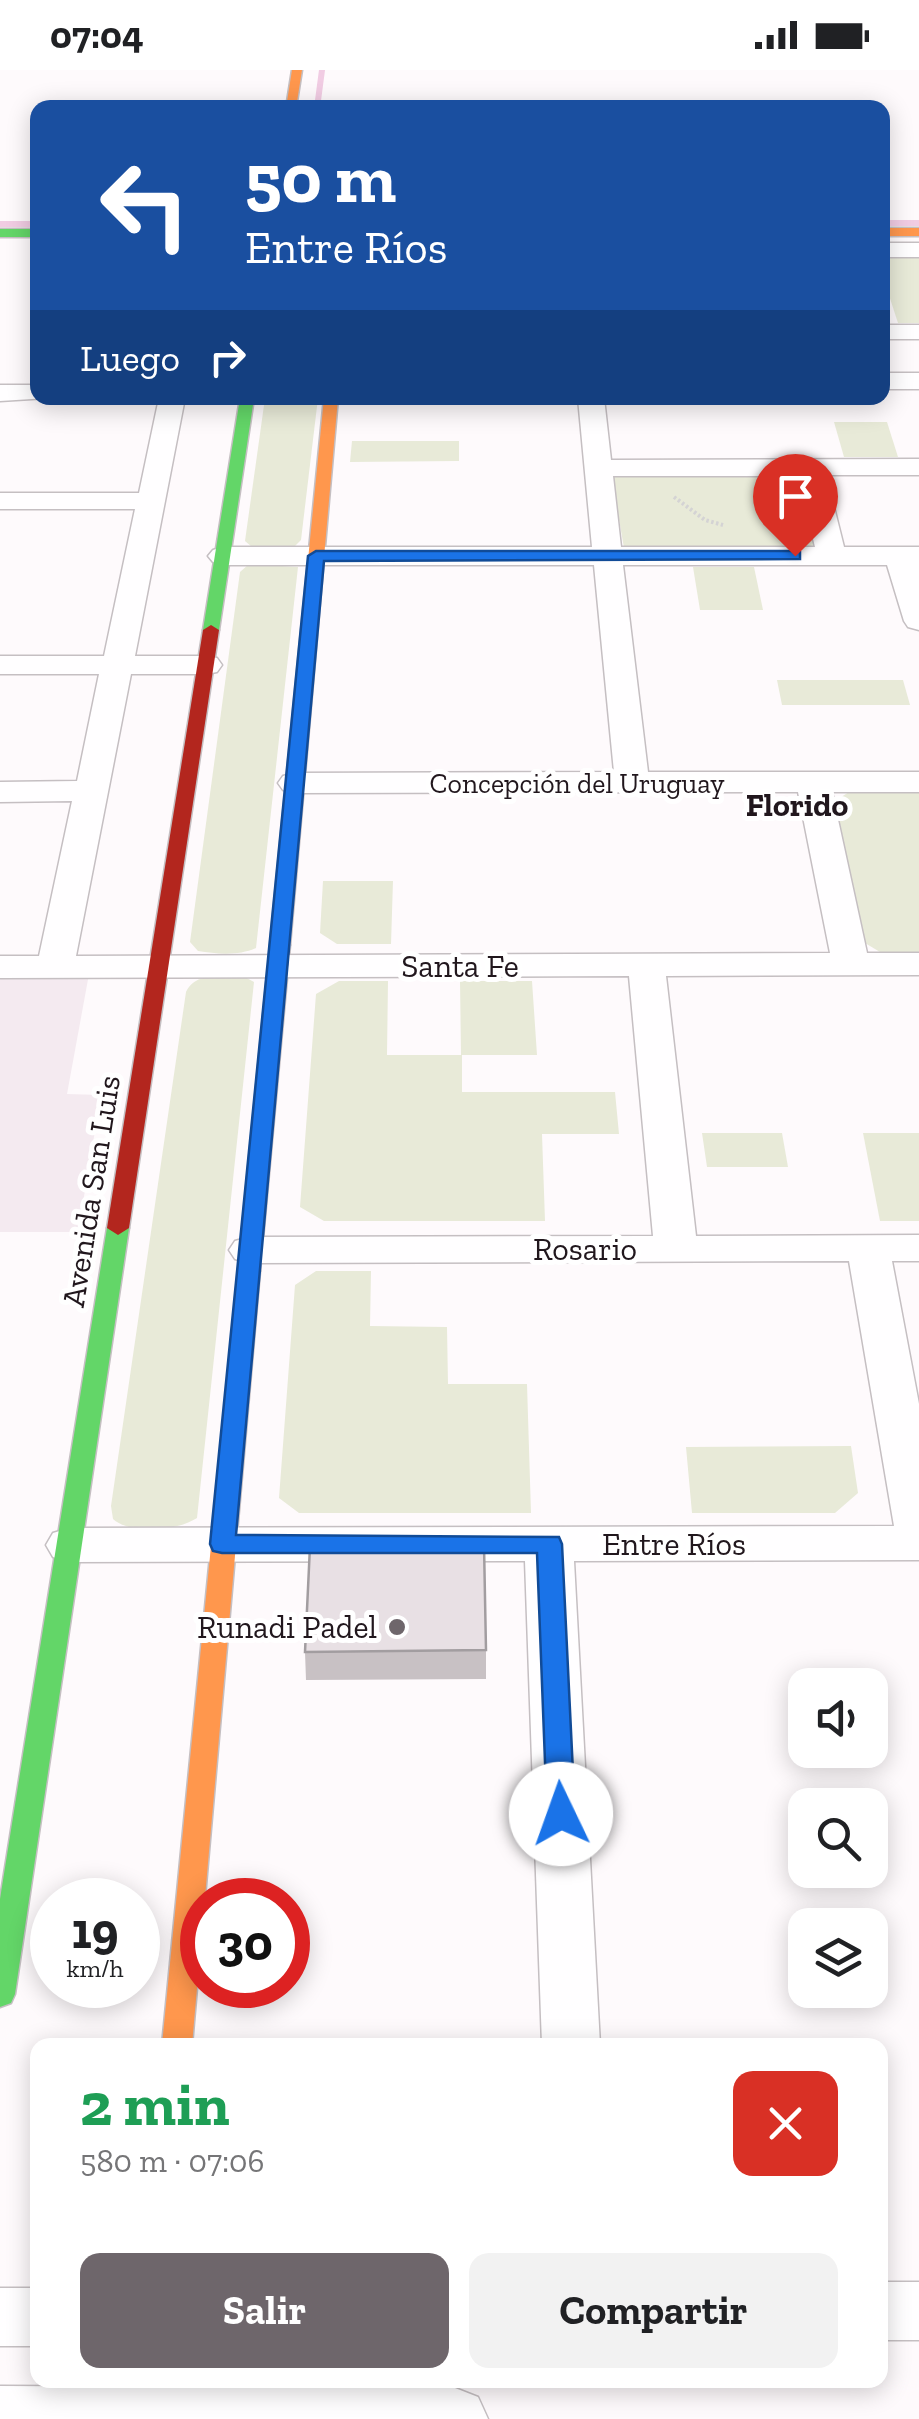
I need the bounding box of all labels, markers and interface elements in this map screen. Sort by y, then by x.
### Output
text: 07:04 [50,12,144,58]
text: 50 m [245,136,396,220]
icon: left [80,140,210,270]
text: Entre Ríos [245,221,447,275]
icon: right [200,330,255,385]
text: Luego [80,335,180,381]
pin [753,454,838,557]
icon: arrive [768,469,823,524]
street label: Concepción del Uruguay [429,767,725,800]
district label: Florido [746,786,849,824]
street label: Santa Fe [401,947,519,985]
street label: Avenida San Luis [54,1073,128,1309]
street label: Rosario [533,1230,637,1268]
street label: Entre Ríos [602,1525,746,1563]
place label: Runadi Padel [197,1608,377,1646]
marker: Runadi Padel [386,1616,408,1638]
map controls [788,1668,888,2008]
button: sound [788,1668,888,1768]
position arrow [509,1762,613,1866]
button: search [788,1788,888,1888]
speed limit sign: 30 [180,1878,310,2008]
text: 19 [72,1901,118,1961]
button: layers [788,1908,888,2008]
text: km/h [66,1953,124,1983]
text: 2 min [80,2068,230,2140]
button: close [733,2071,838,2176]
text: 580 m · 07:06 [80,2142,265,2180]
button: Salir [80,2253,449,2368]
button: Compartir [469,2253,838,2368]

